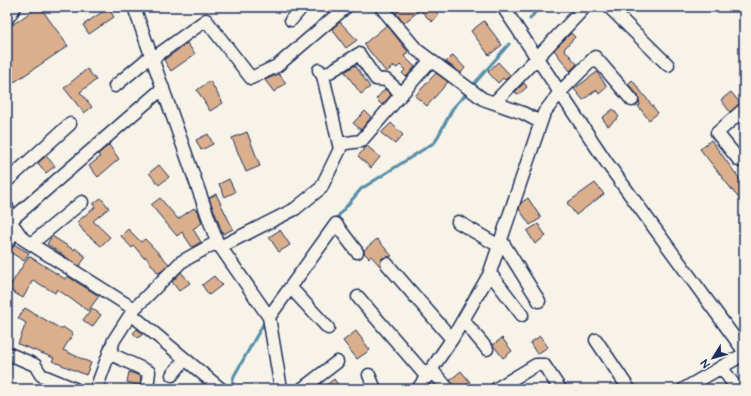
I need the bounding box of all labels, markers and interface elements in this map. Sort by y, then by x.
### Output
north arrow [693,338,733,378]
text: N [697,356,713,371]

